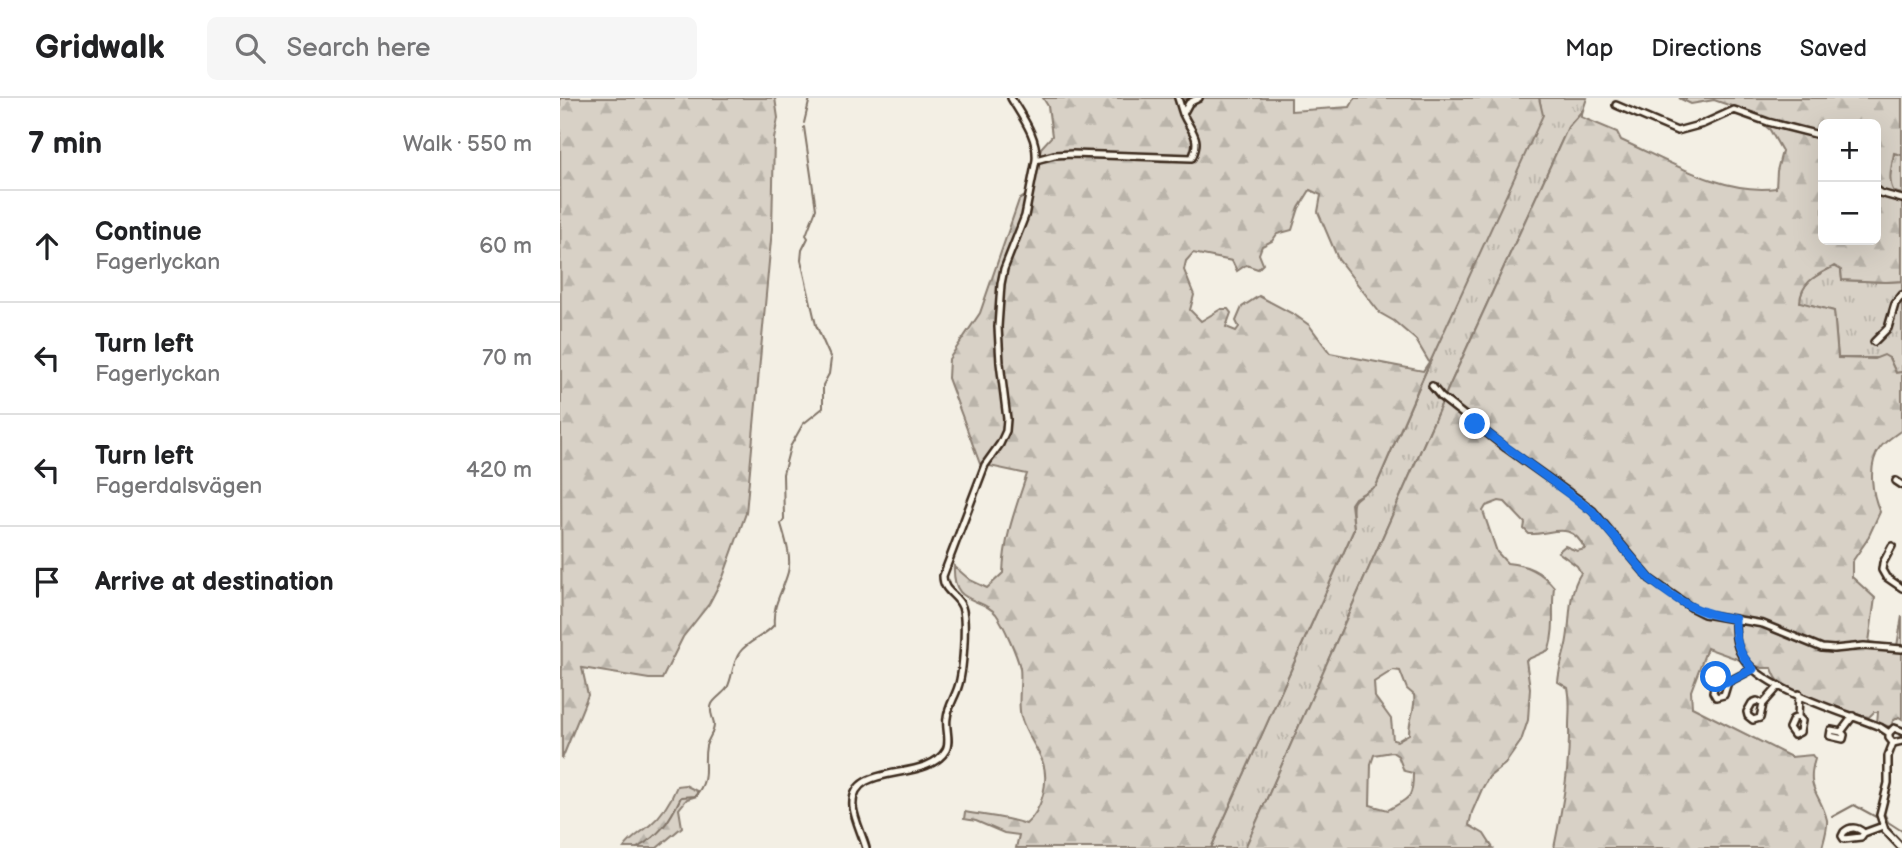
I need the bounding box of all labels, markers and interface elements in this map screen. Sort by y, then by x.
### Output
search box [207,17,697,80]
text: Gridwalk [35,28,165,68]
icon: search [231,29,269,67]
text: Search here [287,33,431,64]
text: Map [1565,34,1613,63]
text: Directions [1651,34,1762,63]
text: Saved [1800,34,1867,63]
map controls [1818,119,1881,245]
button: + [1818,119,1881,182]
text: 7 min [28,126,102,162]
text: Walk · 550 m [403,130,532,158]
button: − [1818,182,1881,245]
text: Continue [95,217,202,248]
icon: ahead [28,227,66,265]
text: 60 m [479,232,532,260]
text: Fagerlyckan [95,248,220,276]
text: Turn left [95,329,194,360]
icon: left [28,339,66,377]
text: 70 m [482,344,532,372]
text: Fagerlyckan [95,360,220,388]
route end [1459,408,1490,439]
text: Turn left [95,441,194,472]
icon: left [28,451,66,489]
text: 420 m [466,456,532,484]
text: Fagerdalsvägen [95,472,262,500]
icon: arrive [28,563,66,601]
text: Arrive at destination [95,567,334,598]
route start [1700,661,1731,692]

